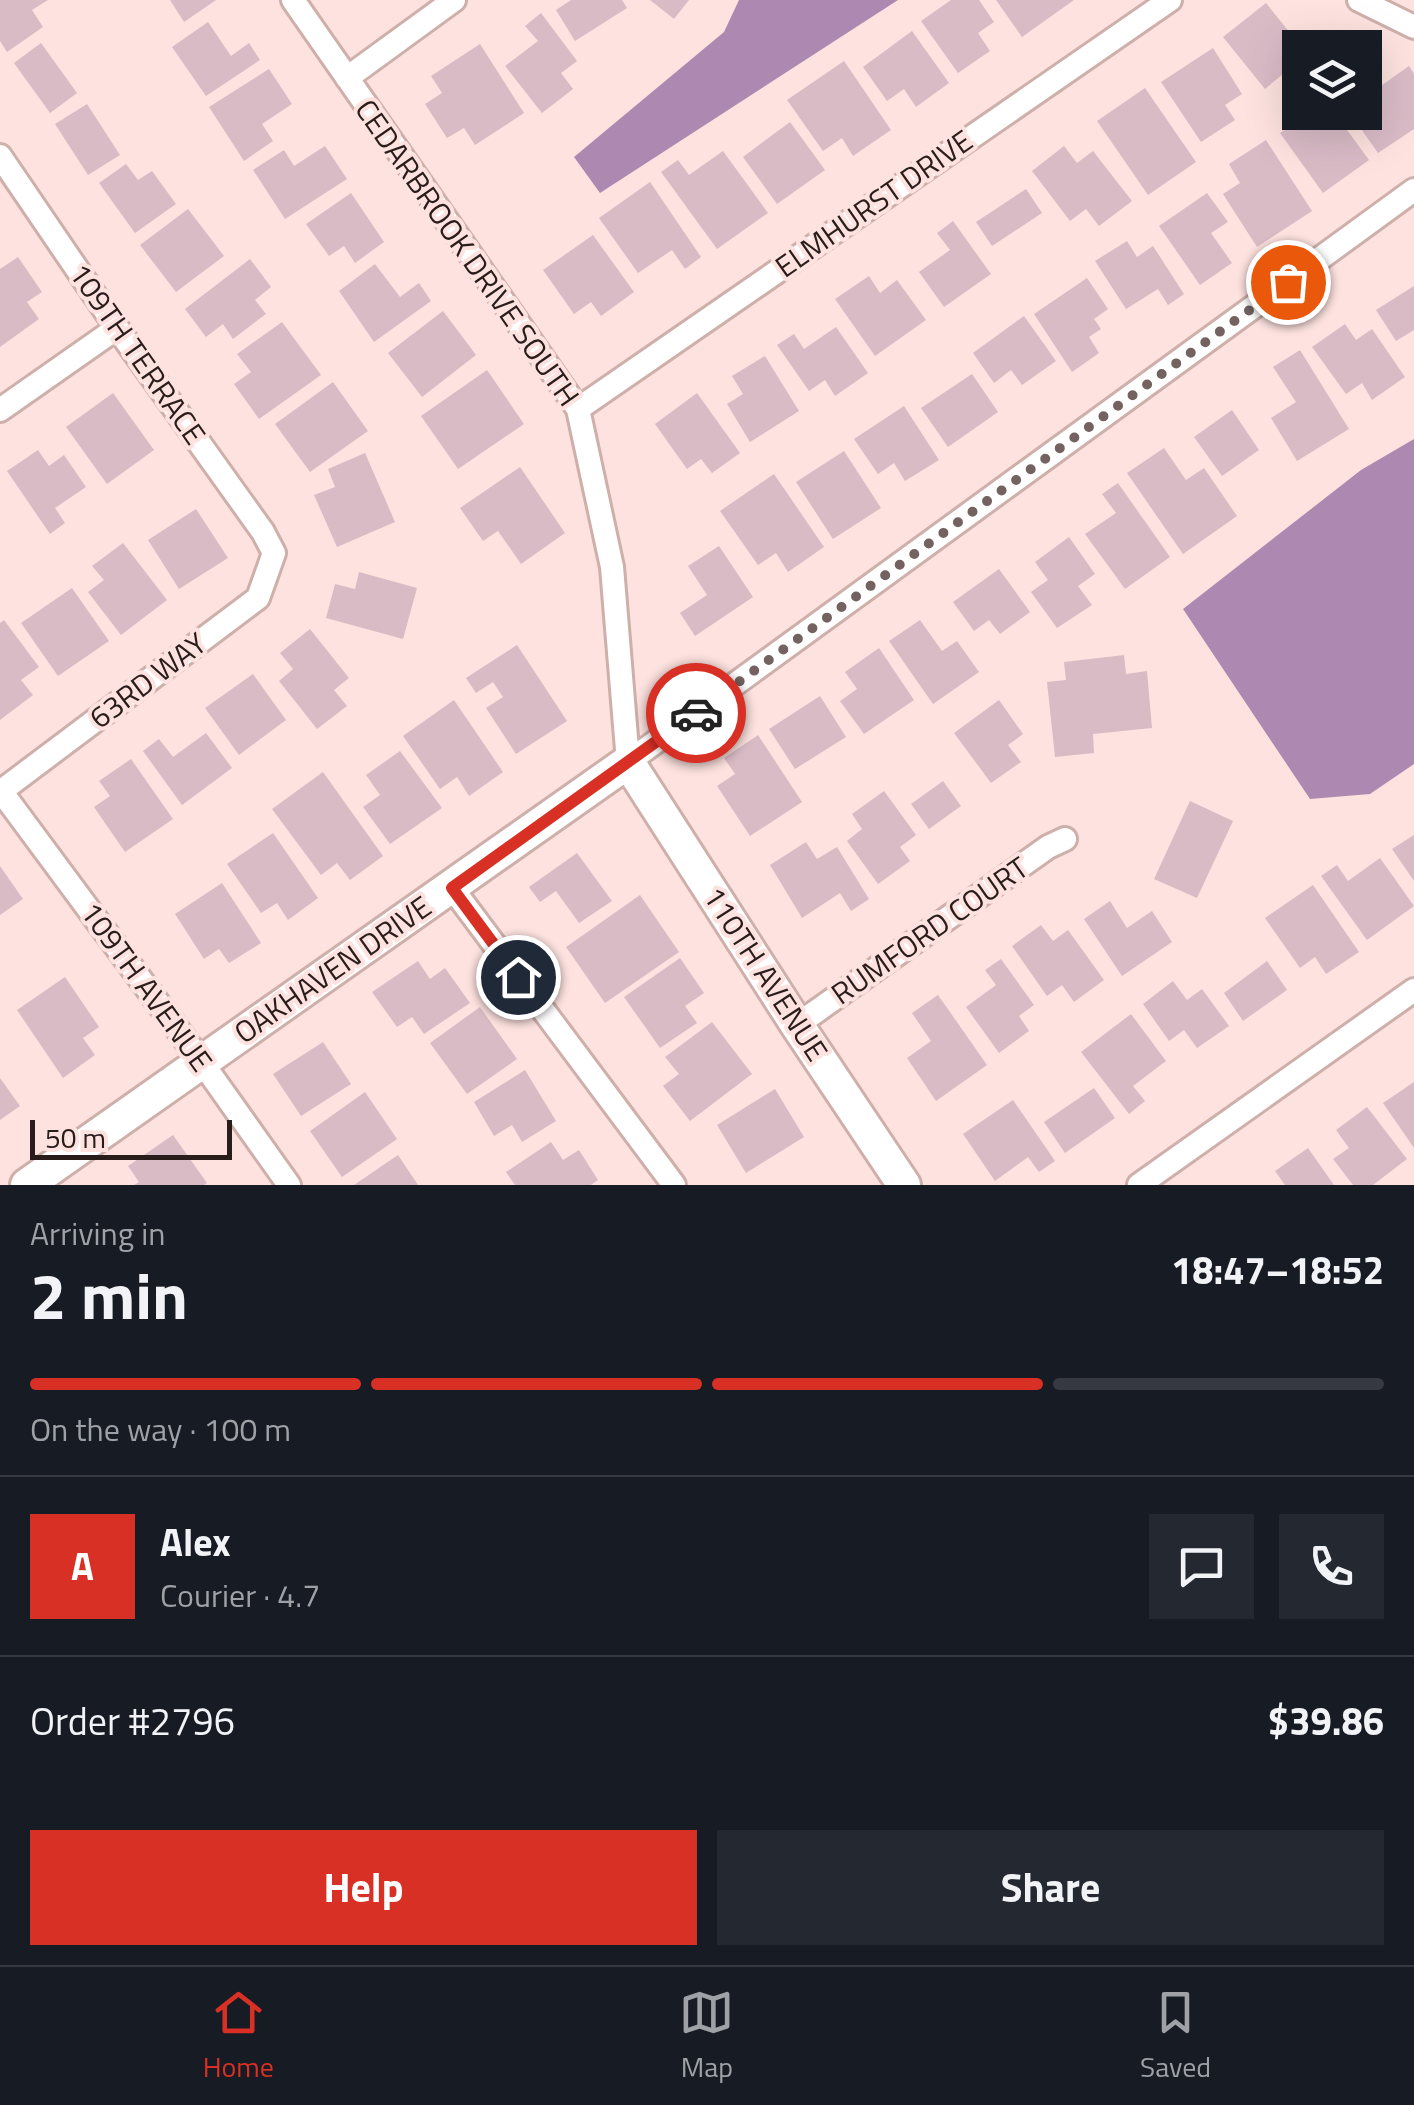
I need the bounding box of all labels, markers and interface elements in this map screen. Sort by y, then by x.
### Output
map controls [1282,30,1382,130]
button: layers [1282,30,1382,130]
street label: CEDARBROOK DRIVE SOUTH [344,89,592,415]
street label: ELMHURST DRIVE [765,118,982,289]
pin [1246,240,1331,325]
street label: 109TH TERRACE [58,253,218,454]
icon: bag [1261,255,1316,310]
street label: 63RD WAY [79,621,216,740]
courier [646,663,746,763]
icon: car [669,686,724,741]
street label: RUMFORD COURT [821,845,1038,1015]
street label: 110TH AVENUE [692,877,840,1070]
street label: OAKHAVEN DRIVE [224,884,441,1055]
street label: 109TH AVENUE [69,892,224,1081]
pin [476,935,561,1020]
icon: home [491,950,546,1005]
scale bar [30,1115,232,1160]
text: 50 m [45,1116,106,1159]
text: Arriving in [30,1209,166,1257]
text: 18:47–18:52 [1171,1241,1384,1299]
text: 2 min [30,1245,188,1344]
text: On the way · 100 m [30,1405,291,1453]
text: Alex [160,1513,231,1571]
button: chat [1149,1514,1254,1619]
button: phone [1279,1514,1384,1619]
text: A [71,1537,94,1595]
text: Courier · 4.7 [160,1571,320,1619]
text: Order #2796 [30,1692,235,1750]
text: $39.86 [1268,1692,1384,1750]
button: Help [30,1830,697,1945]
button: Share [717,1830,1384,1945]
tab: Home [203,1985,274,2088]
tab: Map [679,1985,734,2088]
tab: Saved [1140,1985,1211,2088]

